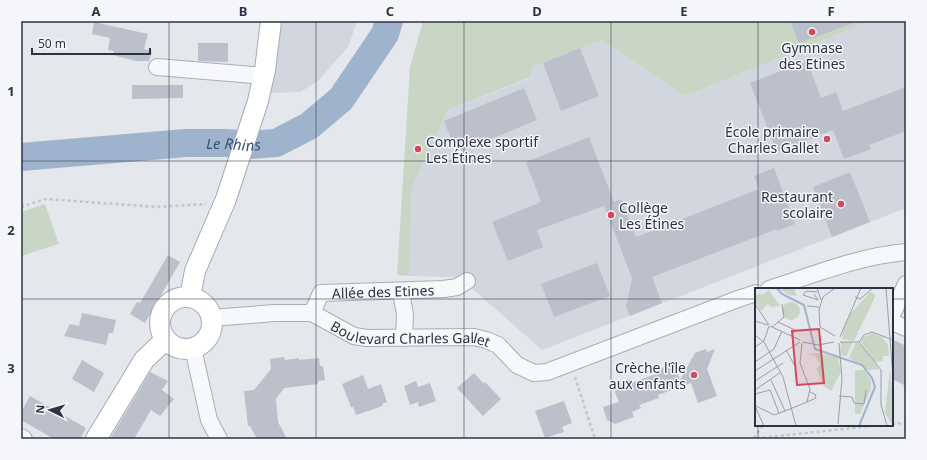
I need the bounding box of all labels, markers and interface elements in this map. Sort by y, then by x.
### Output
text: A [92,2,101,20]
text: B [239,2,247,20]
text: C [386,2,394,20]
text: D [532,2,542,20]
text: E [680,2,688,20]
text: F [827,2,835,20]
marker: Gymnase des Etines [807,27,817,37]
scale bar [32,30,150,56]
text: 50 m [38,35,66,52]
place label: Gymnase des Etines [779,38,846,73]
text: 1 [7,82,15,100]
place label: École primaire Charles Gallet [725,122,819,157]
place label: Complexe sportif Les Étines [426,132,539,167]
water label: Le Rhins [206,133,262,155]
marker: École primaire Charles Gallet [822,134,832,144]
marker: Complexe sportif Les Étines [413,144,423,154]
place label: Restaurant scolaire [761,187,833,222]
place label: Collège Les Étines [619,198,685,233]
marker: Restaurant scolaire [836,199,846,209]
marker: Collège Les Étines [606,210,616,220]
text: 2 [7,221,15,239]
street label: Allée des Etines [332,280,435,302]
inset map [755,288,893,426]
street label: Boulevard Charles Gallet [328,316,494,350]
place label: Crèche l'île aux enfants [609,358,686,393]
text: 3 [7,359,15,377]
marker: Crèche l'île aux enfants [689,370,699,380]
north arrow [30,390,70,430]
text: N [32,404,47,414]

